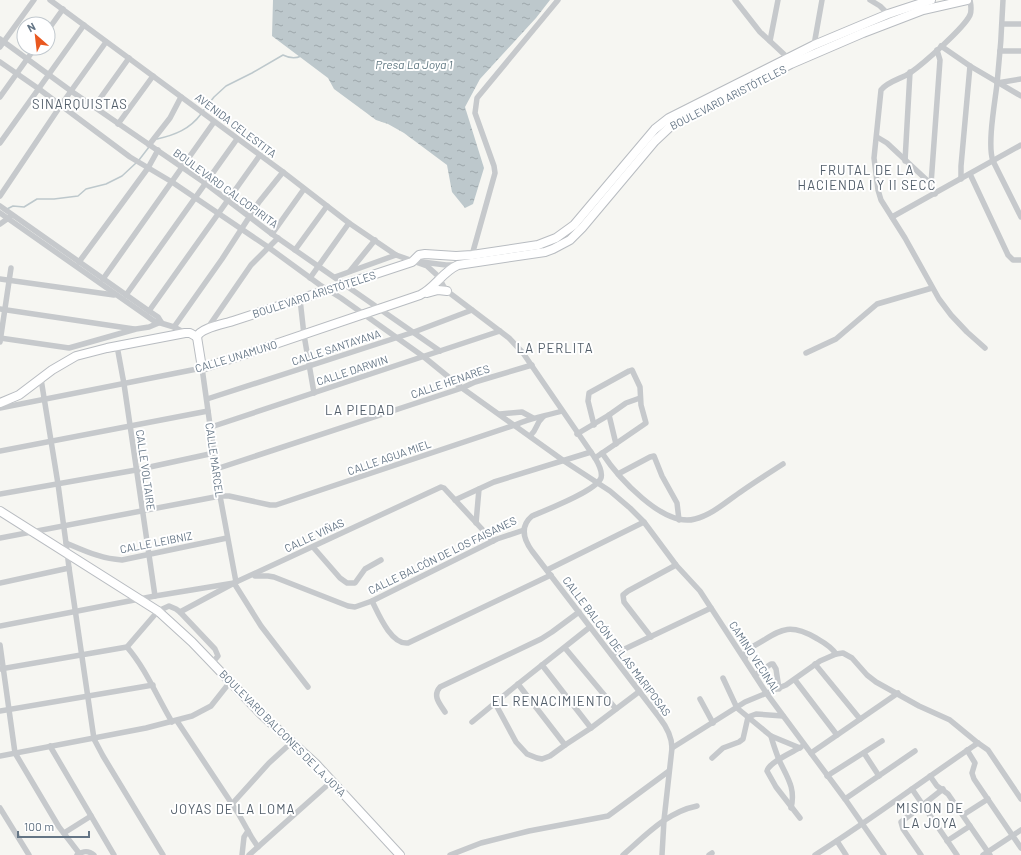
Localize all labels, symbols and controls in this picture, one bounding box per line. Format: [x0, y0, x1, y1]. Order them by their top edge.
north arrow [16, 16, 56, 56]
text: N [25, 19, 37, 34]
water label: Presa La Joya 1 [375, 57, 453, 71]
street label: BOULEVARD ARISTÓTELES [668, 62, 788, 132]
street label: AVENIDA CELESTITA [193, 90, 280, 160]
district label: SINARQUISTAS [32, 96, 128, 112]
street label: BOULEVARD CALCOPIRITA [171, 146, 281, 231]
district label: FRUTAL DE LA HACIENDA I Y II SECC [798, 162, 936, 193]
street label: BOULEVARD ARISTÓTELES [251, 268, 377, 320]
street label: CALLE SANTAYANA [290, 326, 382, 368]
street label: CALLE UNAMUNO [193, 337, 279, 375]
district label: LA PERLITA [516, 340, 594, 356]
street label: CALLE DARWIN [315, 352, 389, 388]
street label: CALLE HENARES [409, 361, 491, 401]
district label: LA PIEDAD [325, 402, 395, 418]
street label: CALLE MARCEL [203, 422, 227, 498]
street label: CALLE VOLTAIRE [134, 429, 158, 512]
street label: CALLE AGUA MIEL [346, 437, 432, 477]
street label: CALLE BALCÓN DE LOS FAISANES [366, 513, 518, 597]
street label: CALLE VIÑAS [282, 516, 346, 554]
street label: CALLE LEIBNIZ [119, 529, 193, 555]
street label: CALLE BALCÓN DE LAS MARIPOSAS [560, 574, 674, 718]
street label: CAMINO VECINAL [727, 618, 783, 696]
street label: BOULEVARD BALCONES DE LA JOYA [217, 667, 349, 799]
district label: EL RENACIMIENTO [492, 693, 612, 709]
district label: MISION DE LA JOYA [896, 800, 964, 831]
district label: JOYAS DE LA LOMA [171, 801, 295, 817]
scale bar [18, 813, 89, 839]
text: 100 m [24, 819, 54, 833]

